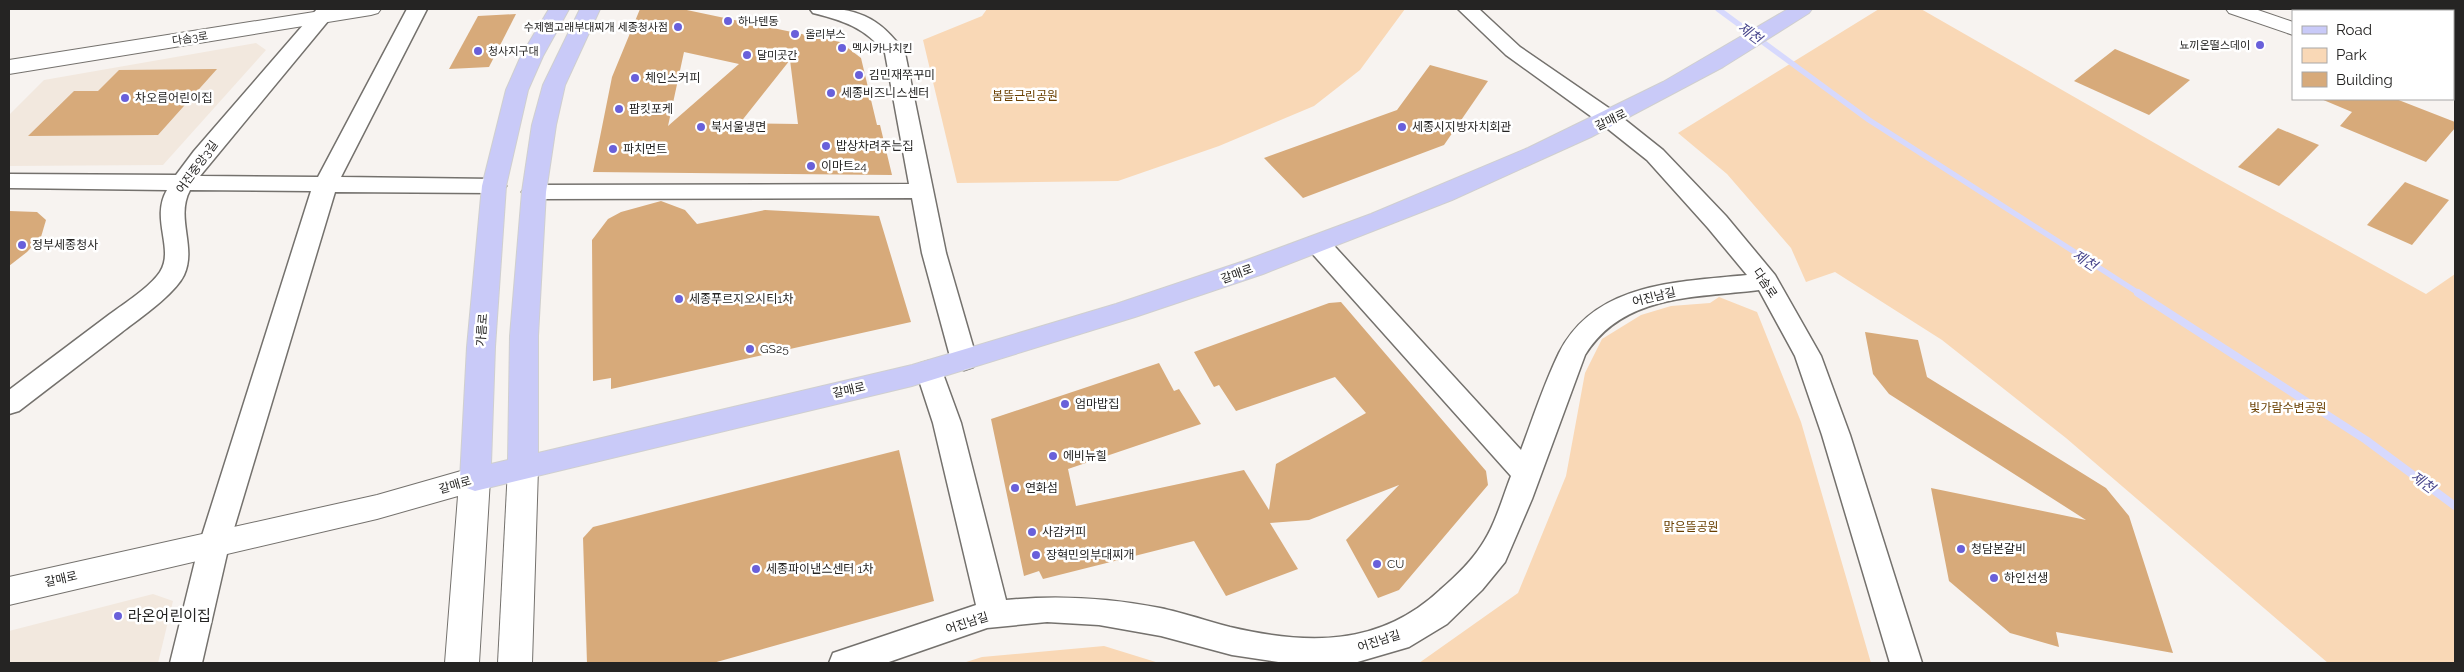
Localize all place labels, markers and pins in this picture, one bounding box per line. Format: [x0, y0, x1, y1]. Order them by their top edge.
marker: 하나텐동 [722, 15, 734, 27]
place label: 하나텐동 [738, 15, 778, 28]
place label: 수제햄고래부대찌개 세종청사점 [524, 21, 668, 34]
marker: 수제햄고래부대찌개 세종청사점 [672, 21, 684, 33]
marker: 올리부스 [789, 28, 801, 40]
place label: 올리부스 [805, 28, 845, 41]
place label: 뇨끼온떨스데이 [2179, 39, 2250, 52]
marker: 뇨끼온떨스데이 [2254, 39, 2266, 51]
marker: 멕시카나치킨 [836, 42, 848, 54]
place label: 멕시카나치킨 [852, 42, 913, 55]
marker: 청사지구대 [472, 45, 484, 57]
place label: 청사지구대 [488, 45, 539, 58]
marker: 달미곳간 [741, 49, 753, 61]
place label: 달미곳간 [757, 49, 797, 62]
place label: 김민재쭈꾸미 [869, 68, 935, 82]
marker: 김민재쭈꾸미 [853, 69, 865, 81]
place label: 체인스커피 [645, 71, 700, 85]
marker: 체인스커피 [629, 72, 641, 84]
place label: 세종비즈니스센터 [841, 86, 929, 100]
marker: 세종비즈니스센터 [825, 87, 837, 99]
place label: 차오름어린이집 [135, 91, 212, 105]
marker: 차오름어린이집 [119, 92, 131, 104]
place label: 팜킷포케 [629, 102, 673, 116]
marker: 팜킷포케 [613, 103, 625, 115]
place label: 북서울냉면 [711, 120, 766, 134]
place label: 세종시지방자치회관 [1412, 120, 1511, 134]
marker: 북서울냉면 [695, 121, 707, 133]
marker: 세종시지방자치회관 [1396, 121, 1408, 133]
place label: 밥상차려주는집 [836, 139, 913, 153]
marker: 밥상차려주는집 [820, 140, 832, 152]
place label: 파치먼트 [623, 142, 667, 156]
marker: 파치먼트 [607, 143, 619, 155]
place label: 이마트24 [821, 159, 867, 173]
marker: 이마트24 [805, 160, 817, 172]
place label: 정부세종청사 [32, 238, 98, 252]
marker: 정부세종청사 [16, 239, 28, 251]
place label: 세종푸르지오시티1차 [689, 292, 794, 306]
marker: 세종푸르지오시티1차 [673, 293, 685, 305]
place label: GS25 [760, 342, 789, 356]
marker: GS25 [744, 343, 756, 355]
place label: 엄마밥집 [1075, 397, 1119, 411]
marker: 엄마밥집 [1059, 398, 1071, 410]
place label: 에비뉴힐 [1063, 449, 1107, 463]
marker: 에비뉴힐 [1047, 450, 1059, 462]
place label: 연화섬 [1025, 481, 1058, 495]
marker: 연화섬 [1009, 482, 1021, 494]
place label: 사감커피 [1042, 525, 1086, 539]
marker: 사감커피 [1026, 526, 1038, 538]
place label: 청담본갈비 [1971, 542, 2026, 556]
marker: 청담본갈비 [1955, 543, 1967, 555]
place label: 장혁민의부대찌개 [1046, 548, 1134, 562]
marker: 장혁민의부대찌개 [1030, 549, 1042, 561]
place label: CU [1387, 557, 1404, 571]
marker: CU [1371, 558, 1383, 570]
place label: 세종파이낸스센터 1차 [766, 562, 874, 576]
marker: 세종파이낸스센터 1차 [750, 563, 762, 575]
place label: 하인선생 [2004, 571, 2048, 585]
marker: 하인선생 [1988, 572, 2000, 584]
place label: 라온어린이집 [128, 607, 211, 625]
marker: 라온어린이집 [112, 610, 124, 622]

